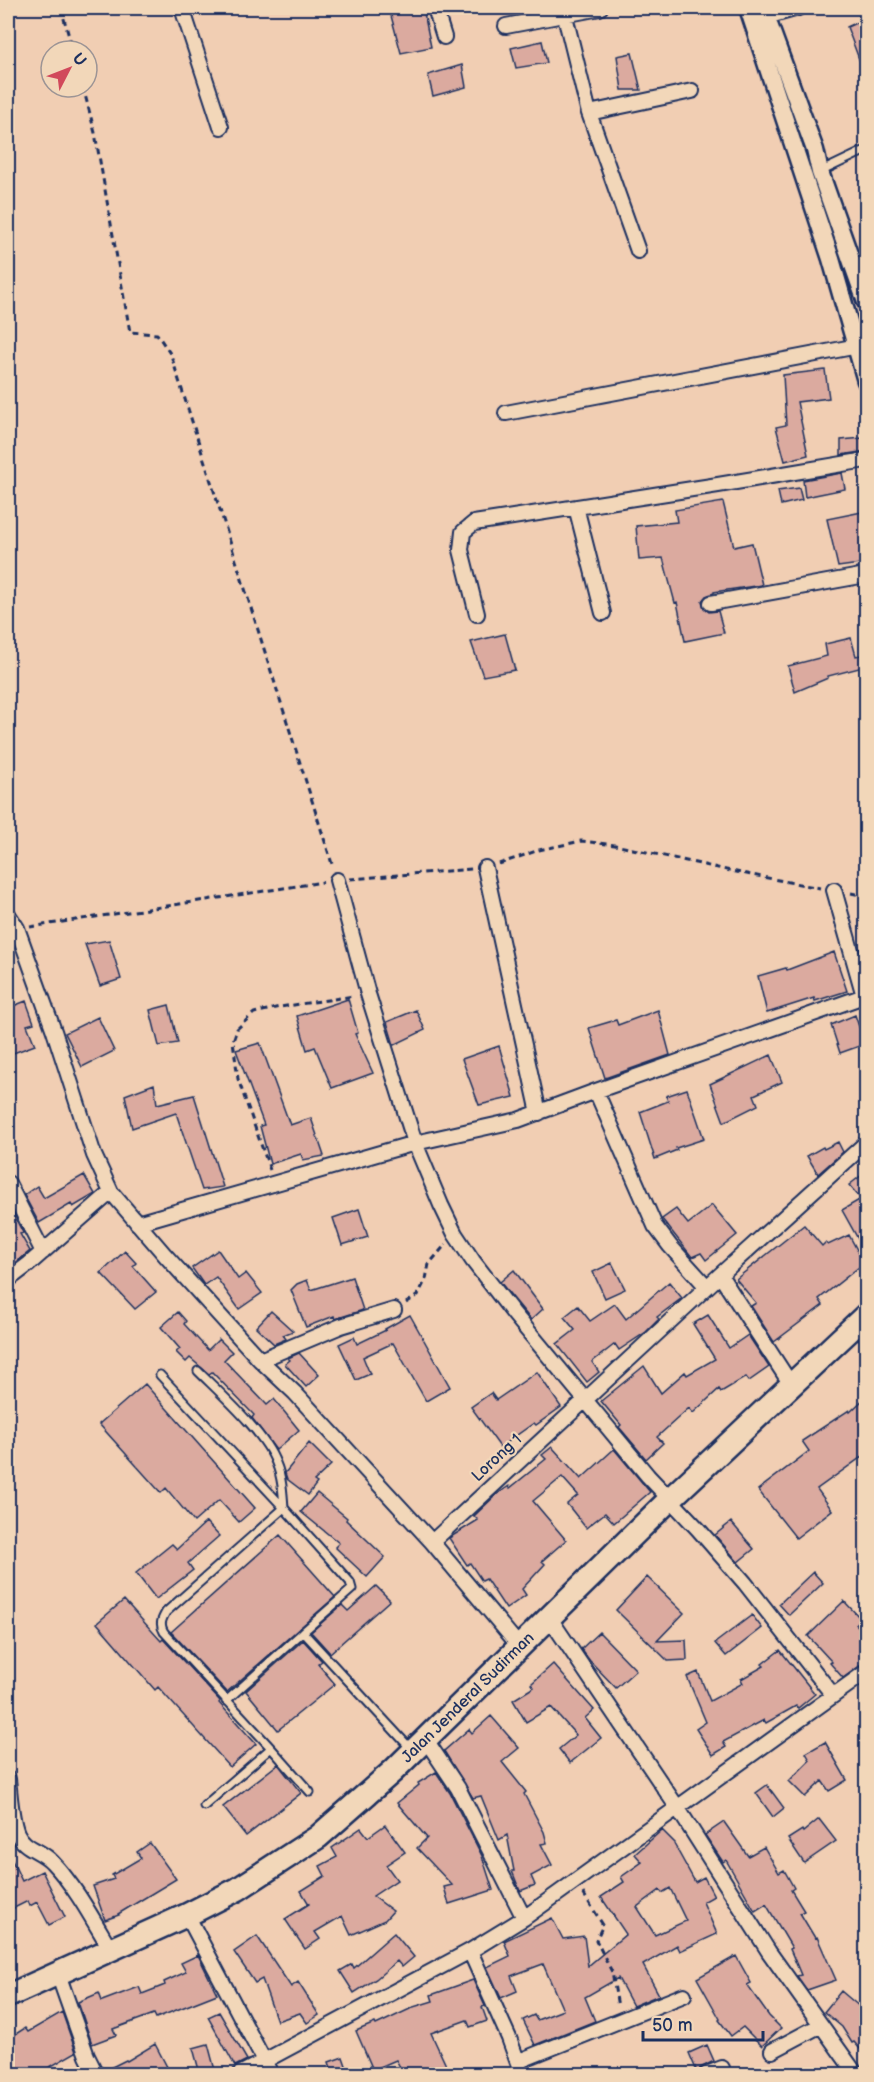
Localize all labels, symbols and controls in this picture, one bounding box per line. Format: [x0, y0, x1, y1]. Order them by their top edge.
north arrow [39, 39, 99, 99]
text: U [68, 49, 90, 71]
street label: Lorong 1 [468, 1430, 526, 1486]
street label: Jalan Jenderal Sudirman [398, 1628, 538, 1767]
scale bar [643, 2004, 763, 2042]
text: 50 m [652, 2015, 693, 2036]

